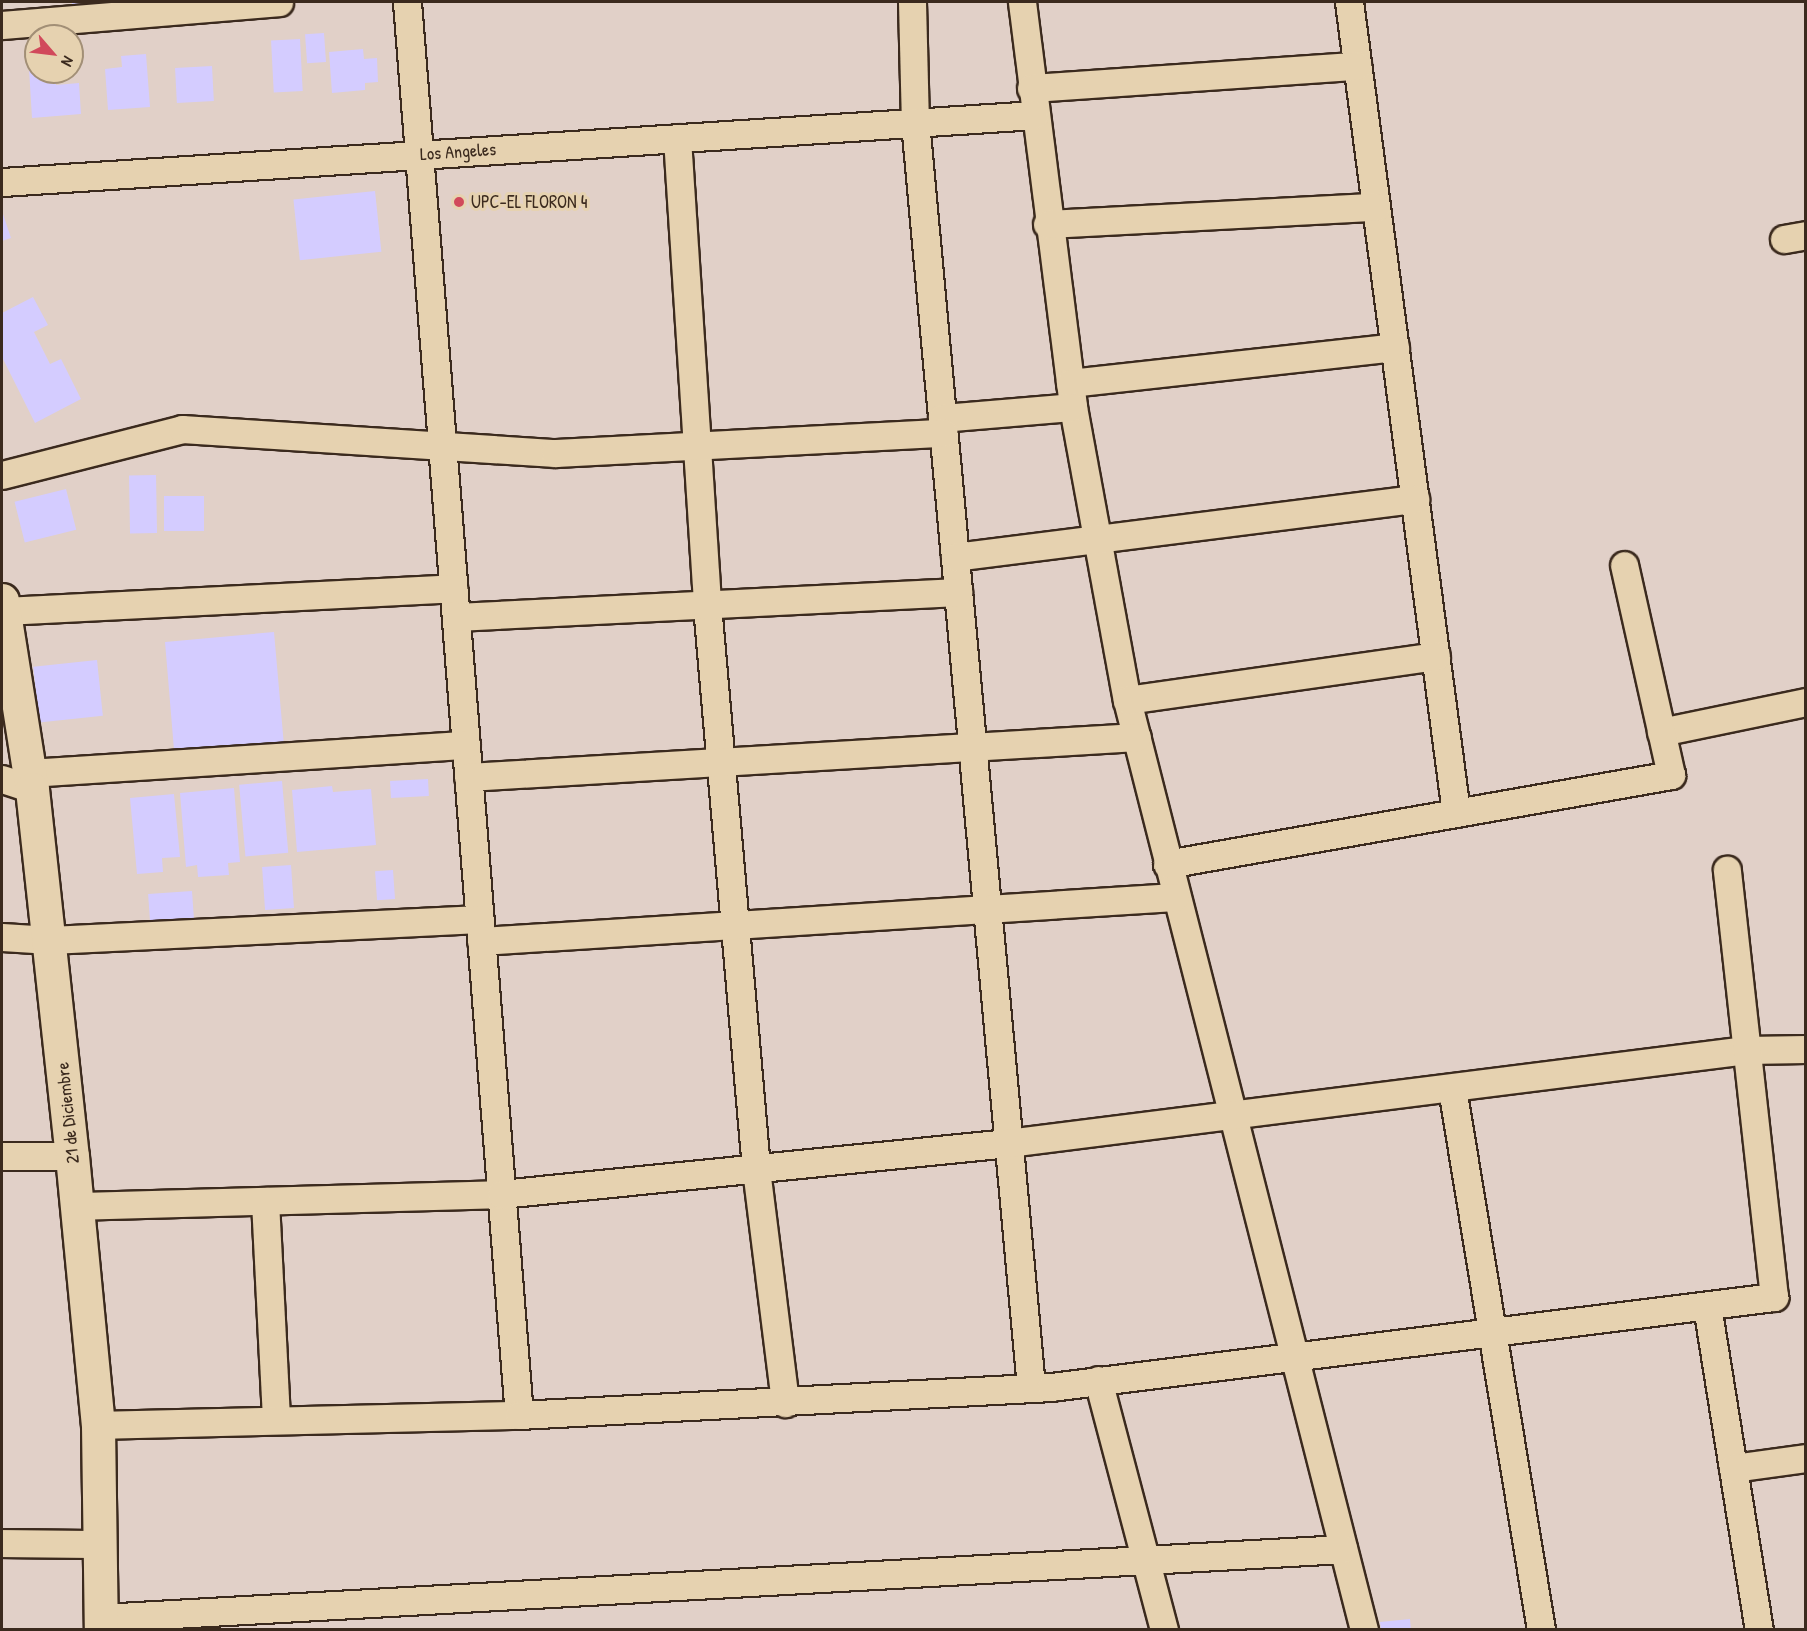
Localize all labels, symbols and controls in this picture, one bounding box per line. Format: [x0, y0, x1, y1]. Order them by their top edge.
north arrow [24, 24, 84, 84]
text: N [56, 53, 80, 70]
street label: Los Angeles [419, 139, 497, 165]
place label: UPC-EL FLORON 4 [471, 191, 588, 213]
marker: UPC-EL FLORON 4 [452, 195, 466, 209]
street label: 21 de Diciembre [52, 1061, 84, 1165]

